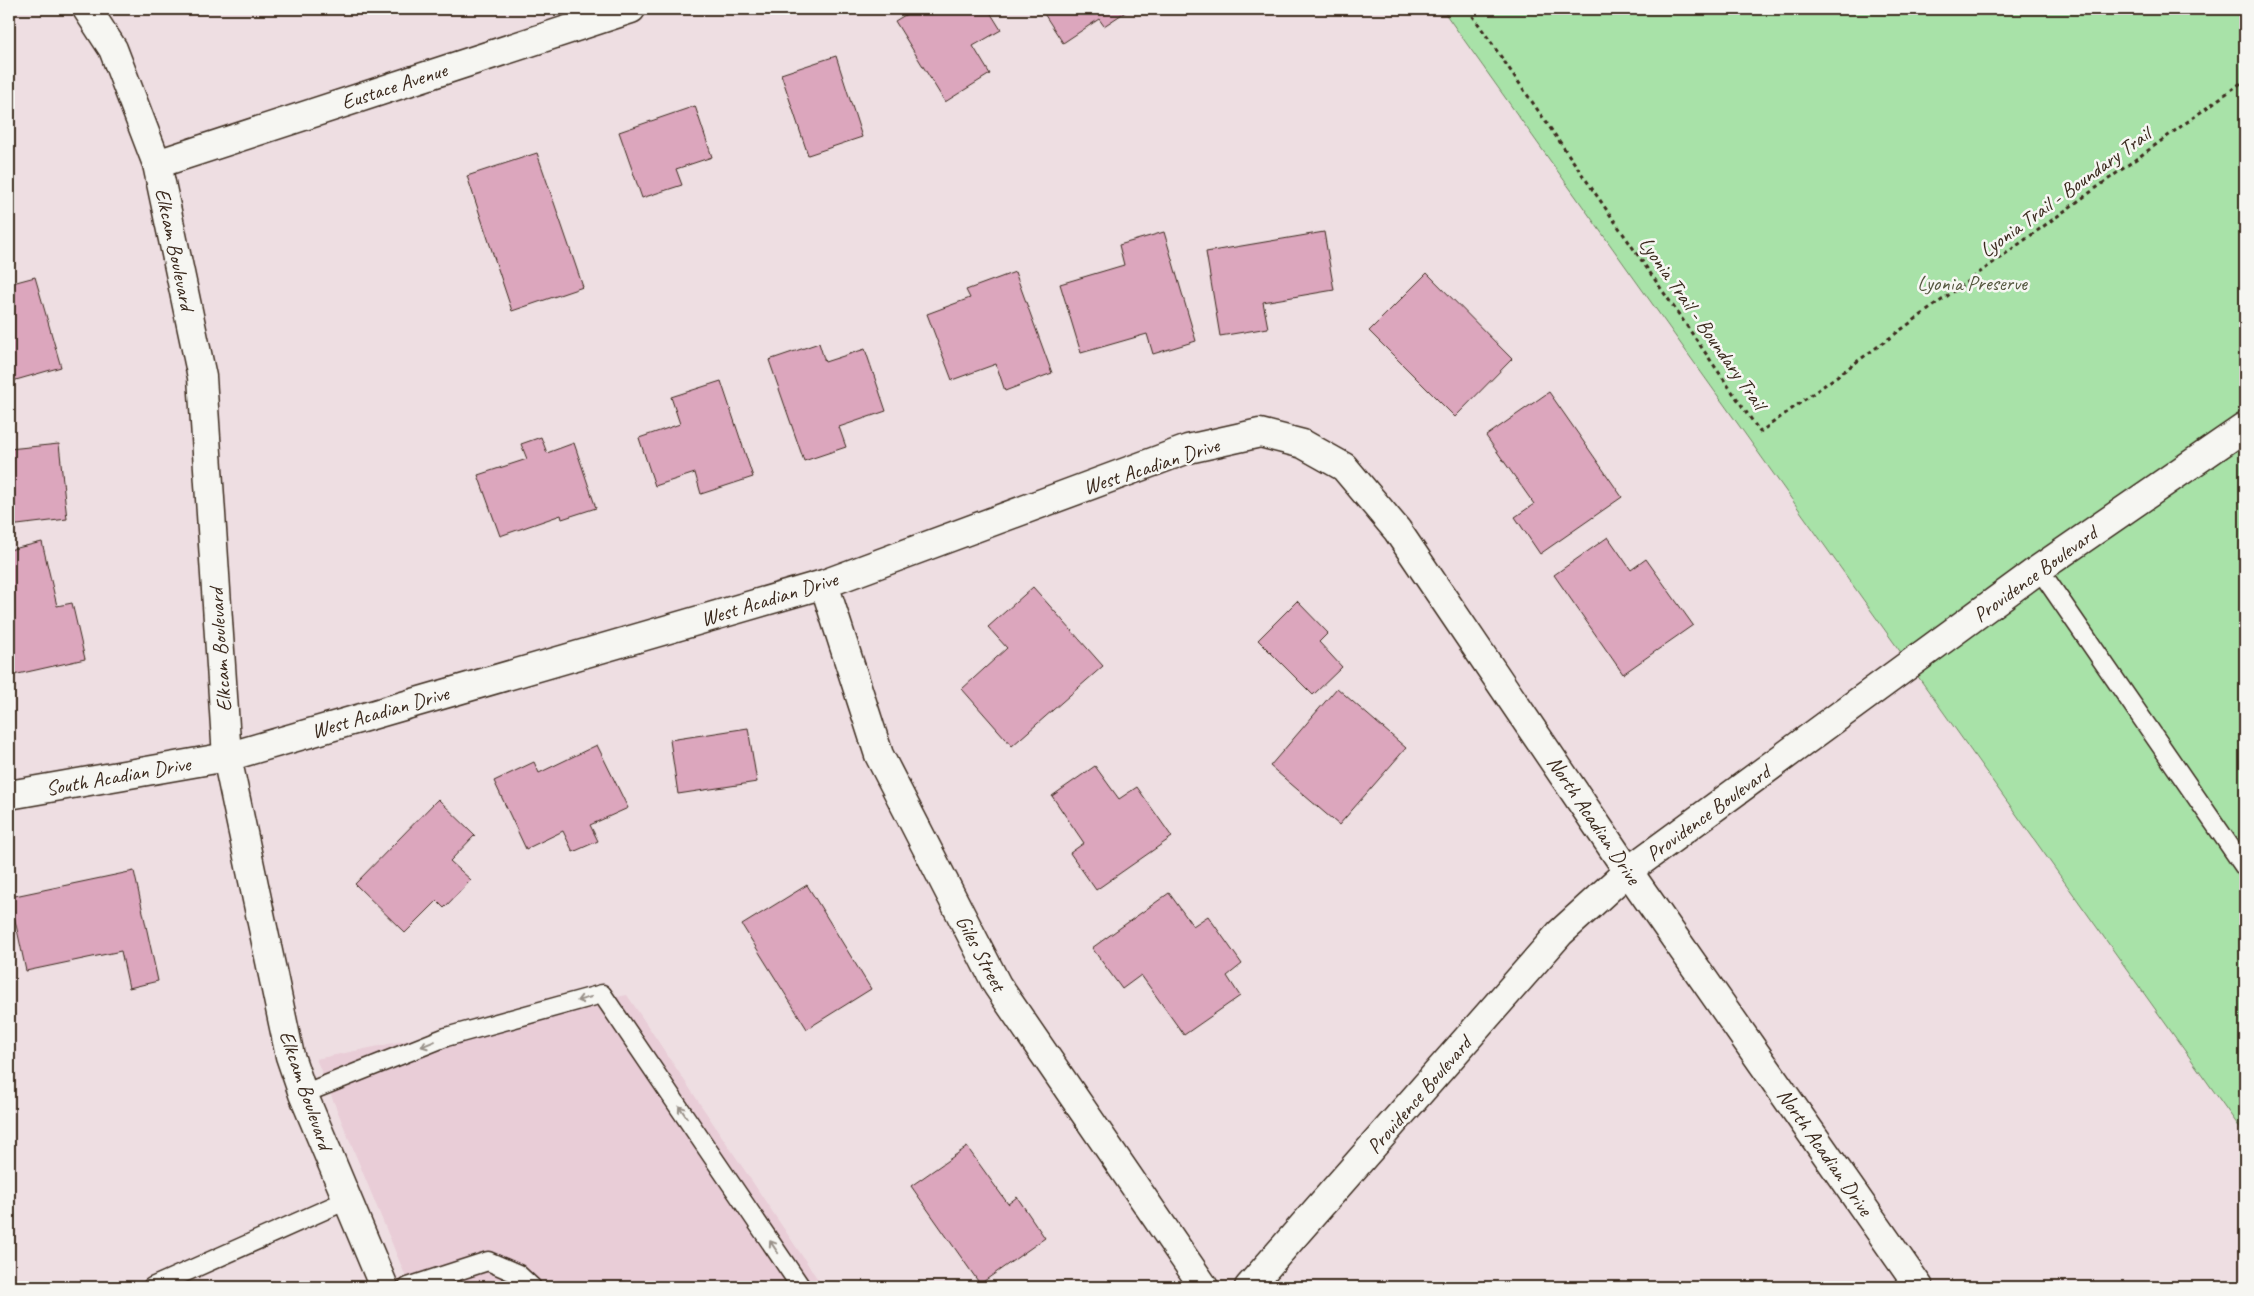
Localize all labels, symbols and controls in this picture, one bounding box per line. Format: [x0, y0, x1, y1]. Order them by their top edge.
street label: Eustace Avenue [338, 56, 451, 115]
street label: Lyonia Trail - Boundary Trail [1974, 119, 2158, 263]
street label: Elkcam Boulevard [149, 186, 201, 316]
street label: Lyonia Trail - Boundary Trail [1634, 232, 1774, 417]
park label: Lyonia Preserve [1917, 270, 2028, 296]
street label: West Acadian Drive [1080, 431, 1223, 500]
street label: Providence Boulevard [1968, 519, 2104, 628]
street label: West Acadian Drive [698, 566, 842, 632]
street label: Elkcam Boulevard [202, 584, 237, 713]
street label: West Acadian Drive [308, 680, 453, 744]
street label: South Acadian Drive [44, 750, 194, 802]
street label: North Acadian Drive [1541, 751, 1647, 890]
street label: Providence Boulevard [1641, 758, 1777, 867]
street label: Giles Street [950, 911, 1013, 997]
one-way arrow [576, 994, 592, 1004]
street label: Elkcam Boulevard [274, 1027, 340, 1156]
street label: Providence Boulevard [1361, 1029, 1479, 1159]
one-way arrow [421, 1040, 436, 1049]
street label: North Acadian Drive [1772, 1083, 1879, 1222]
one-way arrow [678, 1106, 688, 1120]
one-way arrow [769, 1240, 779, 1254]

